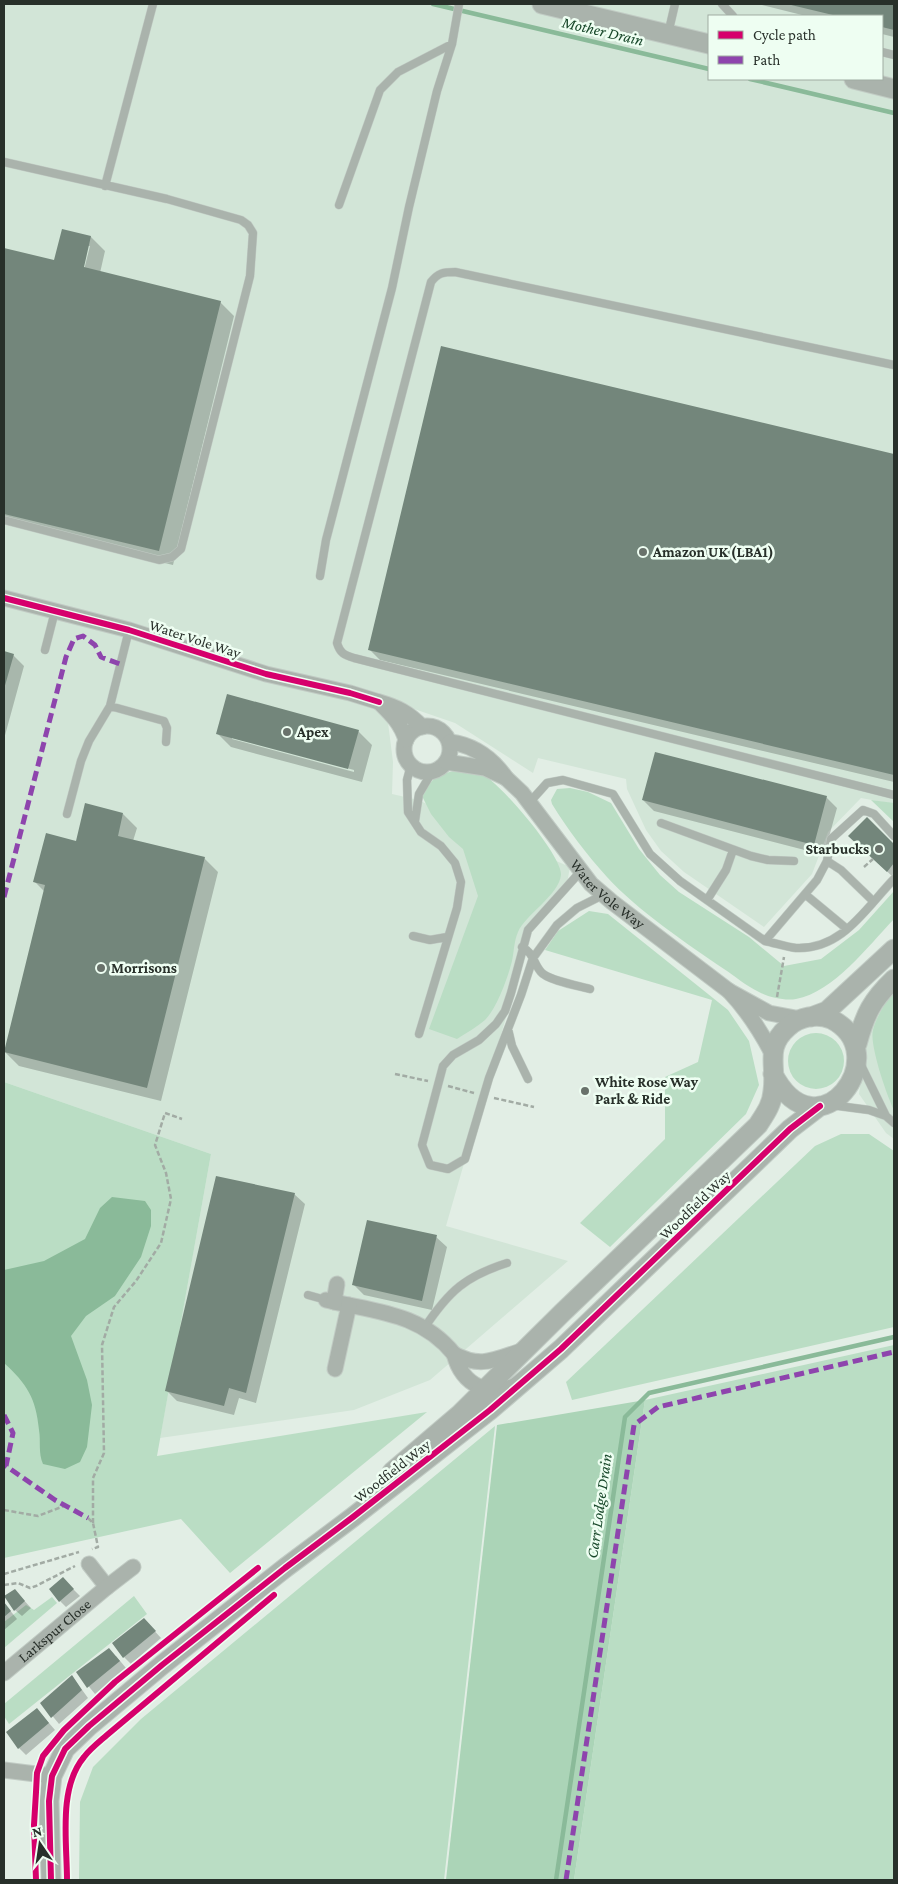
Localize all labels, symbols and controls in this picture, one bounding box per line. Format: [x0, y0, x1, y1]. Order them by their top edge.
water label: Mother Drain [560, 13, 645, 49]
legend [708, 15, 883, 80]
text: Cycle path [753, 27, 816, 44]
text: Path [753, 52, 780, 68]
place label: Amazon UK (LBA1) [652, 544, 774, 561]
marker: Amazon UK (LBA1) [637, 546, 649, 558]
street label: Water Vole Way [147, 617, 243, 662]
place label: Apex [296, 724, 329, 740]
marker: Apex [281, 726, 293, 738]
place label: Starbucks [805, 841, 869, 857]
marker: Starbucks [873, 843, 885, 855]
street label: Water Vole Way [567, 856, 648, 933]
place label: Morrisons [111, 960, 177, 976]
marker: Morrisons [95, 962, 107, 974]
place label: White Rose Way Park & Ride [594, 1074, 699, 1107]
marker: White Rose Way Park & Ride [579, 1085, 591, 1097]
street label: Woodfield Way [656, 1167, 734, 1243]
street label: Woodfield Way [351, 1436, 434, 1506]
water label: Carr Lodge Drain [583, 1453, 616, 1559]
street label: Larkspur Close [15, 1596, 94, 1665]
north arrow [15, 1819, 65, 1869]
text: N [31, 1822, 44, 1840]

